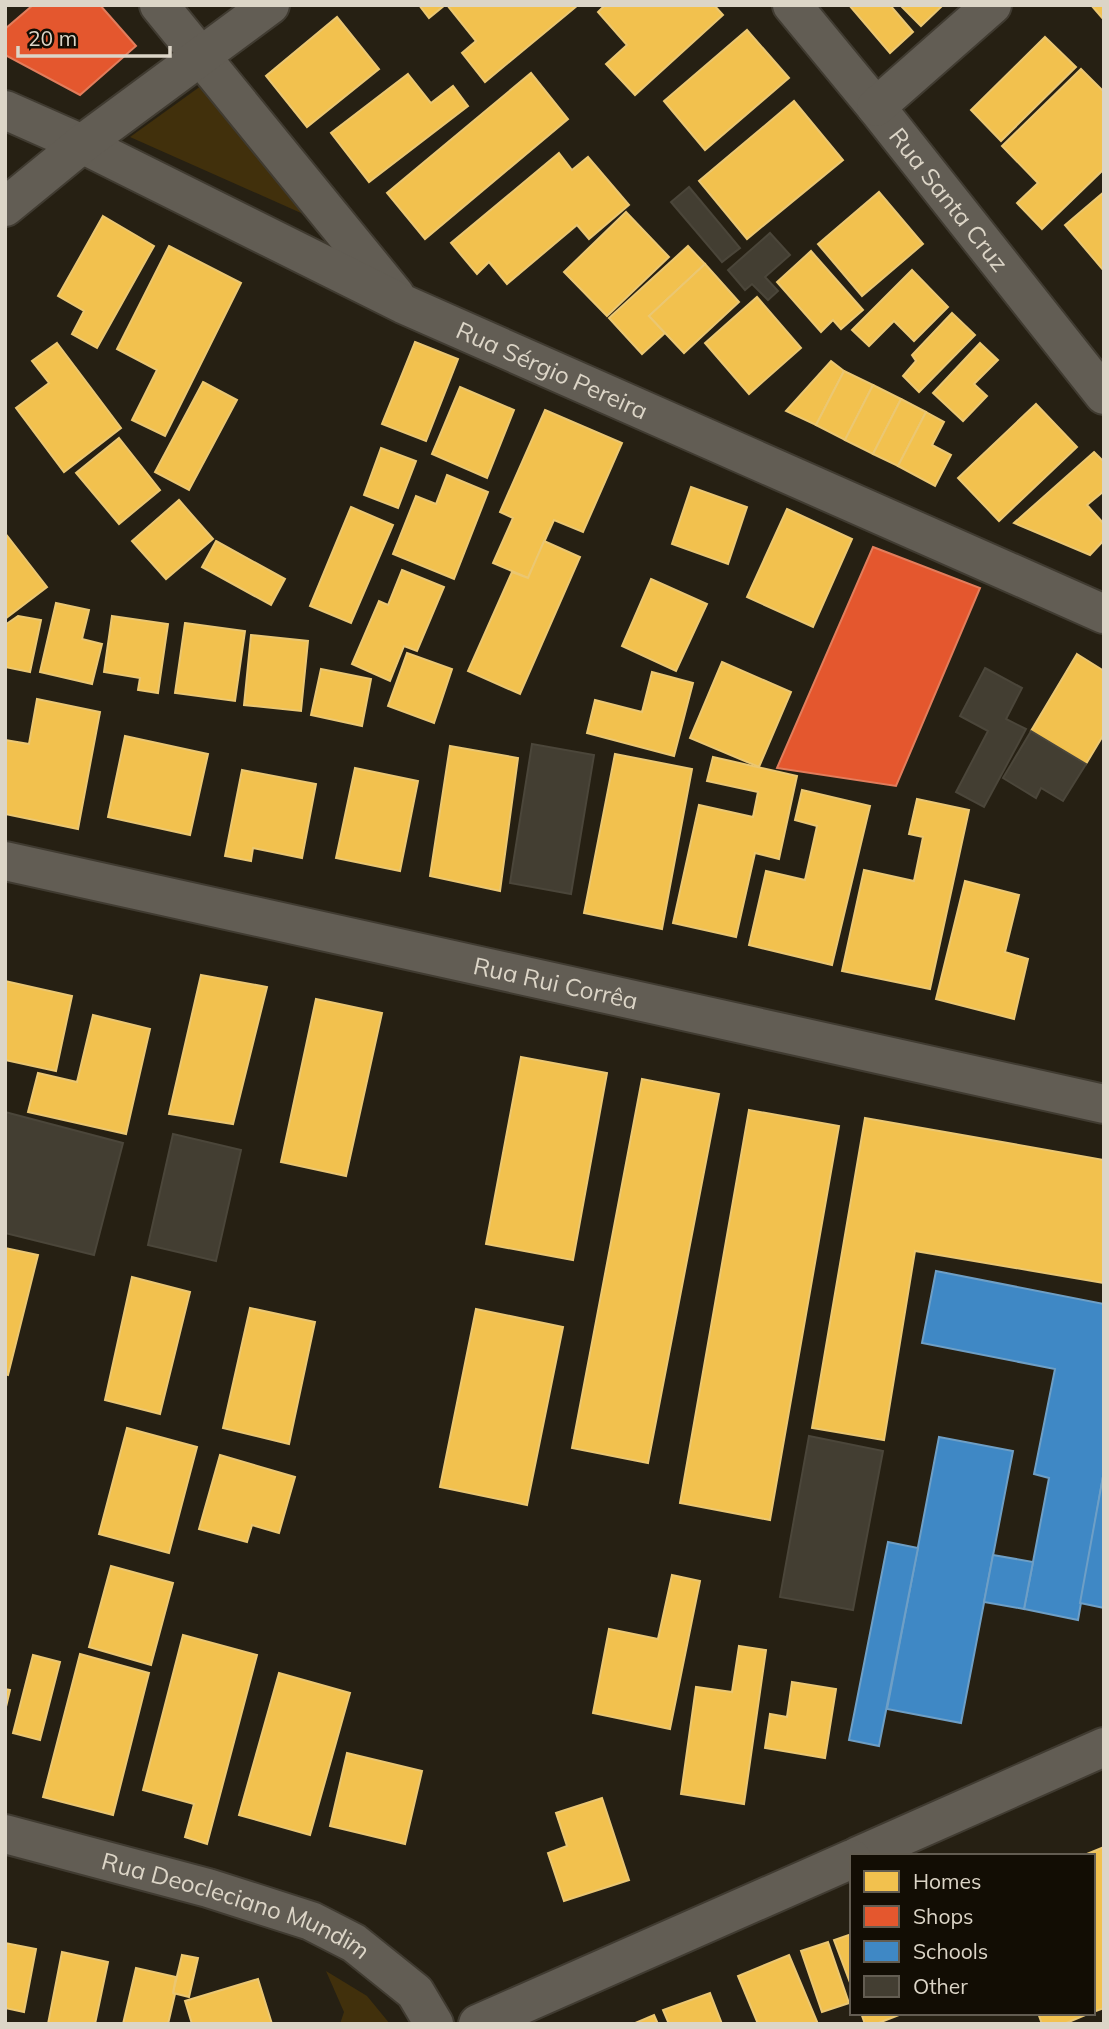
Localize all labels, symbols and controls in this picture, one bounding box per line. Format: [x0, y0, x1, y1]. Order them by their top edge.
scale bar [18, 14, 170, 58]
text: 20 m [28, 25, 77, 51]
street label: Rua Santa Cruz [883, 121, 1015, 277]
street label: Rua Sérgio Pereira [452, 315, 653, 425]
street label: Rua Rui Corrêa [471, 950, 641, 1016]
street label: Rua Deocleciano Mundim [99, 1845, 376, 1965]
legend [850, 1854, 1095, 2015]
text: Homes [913, 1868, 981, 1894]
text: Shops [913, 1903, 973, 1929]
text: Schools [913, 1938, 988, 1964]
text: Other [913, 1973, 968, 1999]

